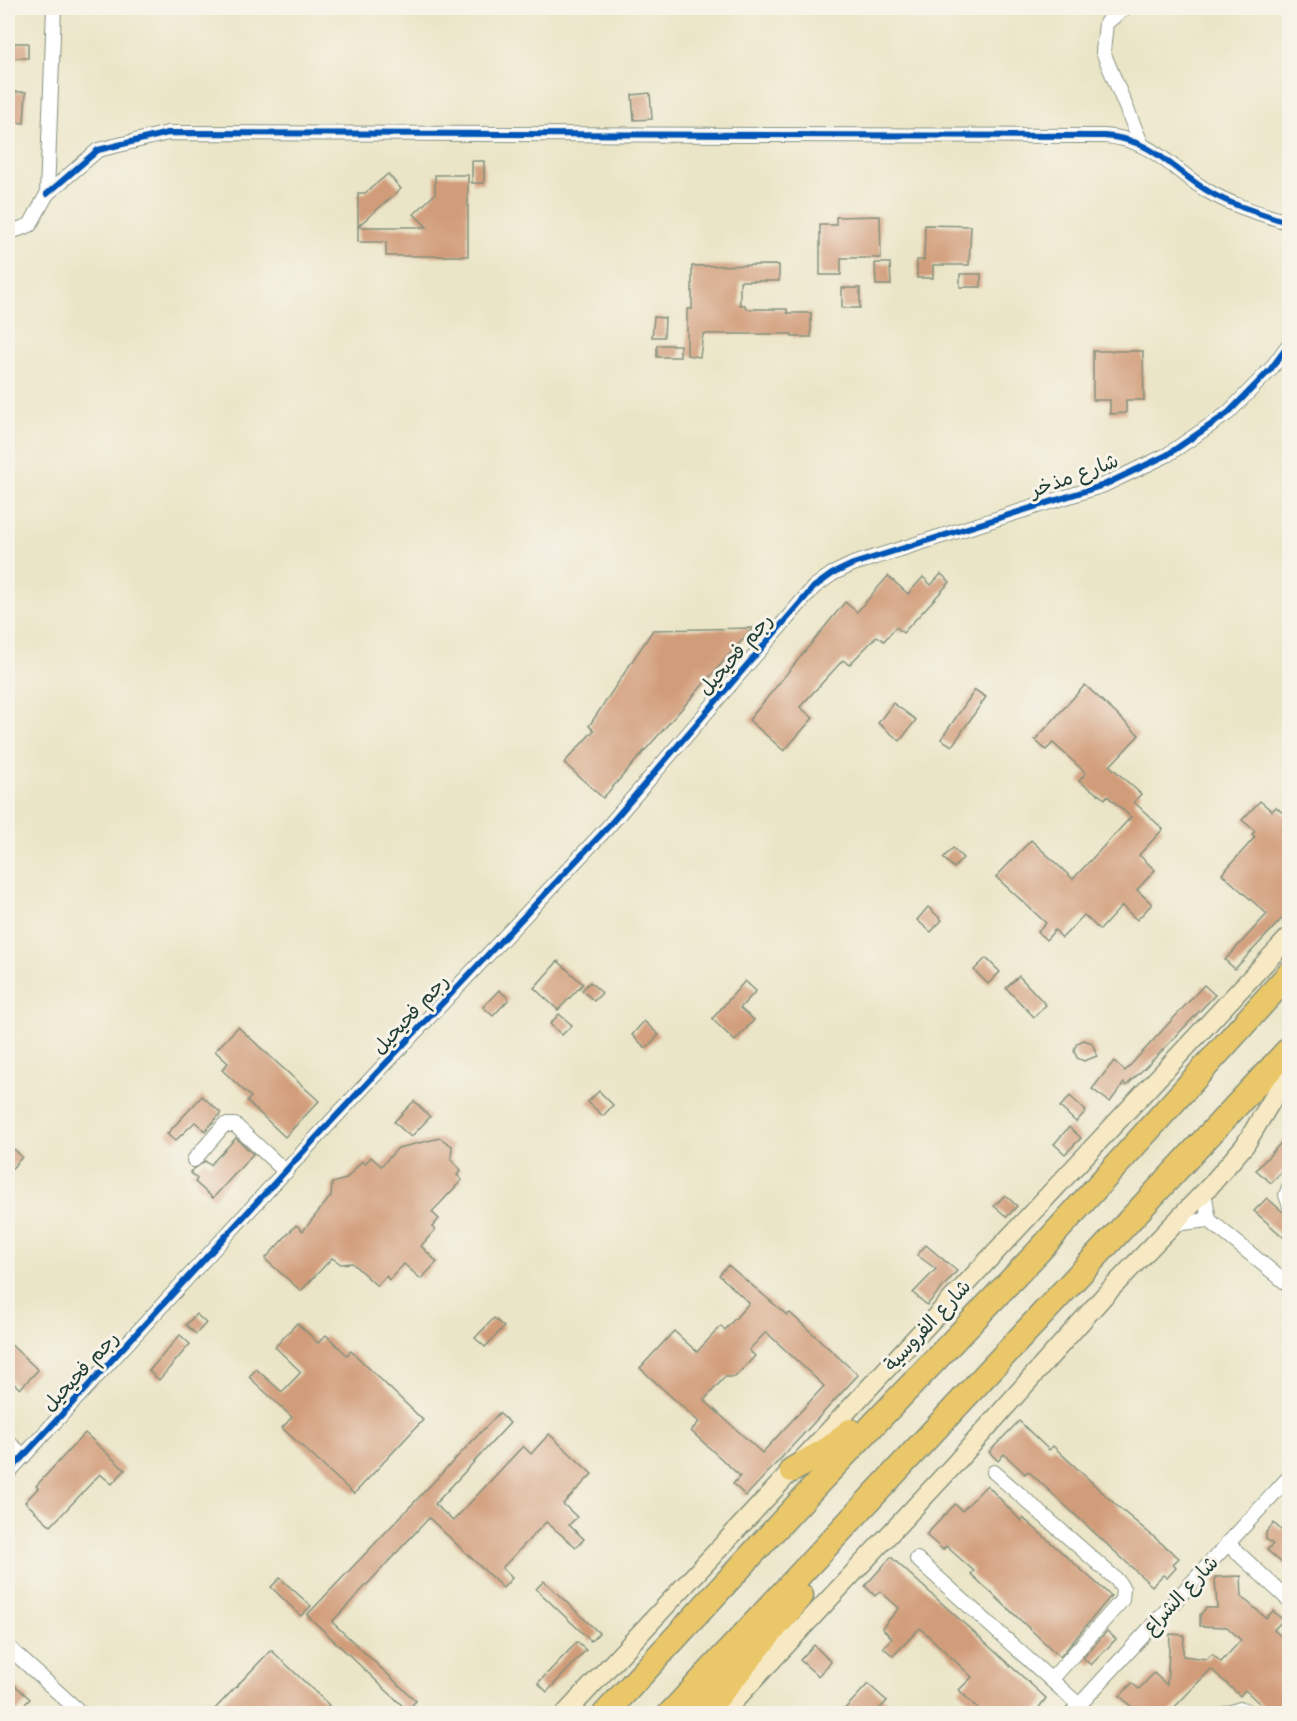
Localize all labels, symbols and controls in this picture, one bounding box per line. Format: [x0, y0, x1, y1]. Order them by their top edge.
street label: شارع مذخر [1025, 449, 1122, 505]
street label: رجم فحيحيل [694, 609, 780, 702]
street label: رجم فحيحيل [367, 970, 455, 1061]
street label: شارع الفروسية [879, 1275, 977, 1377]
street label: رجم فحيحيل [37, 1327, 125, 1418]
street label: شارع الشراع [1138, 1551, 1224, 1641]

